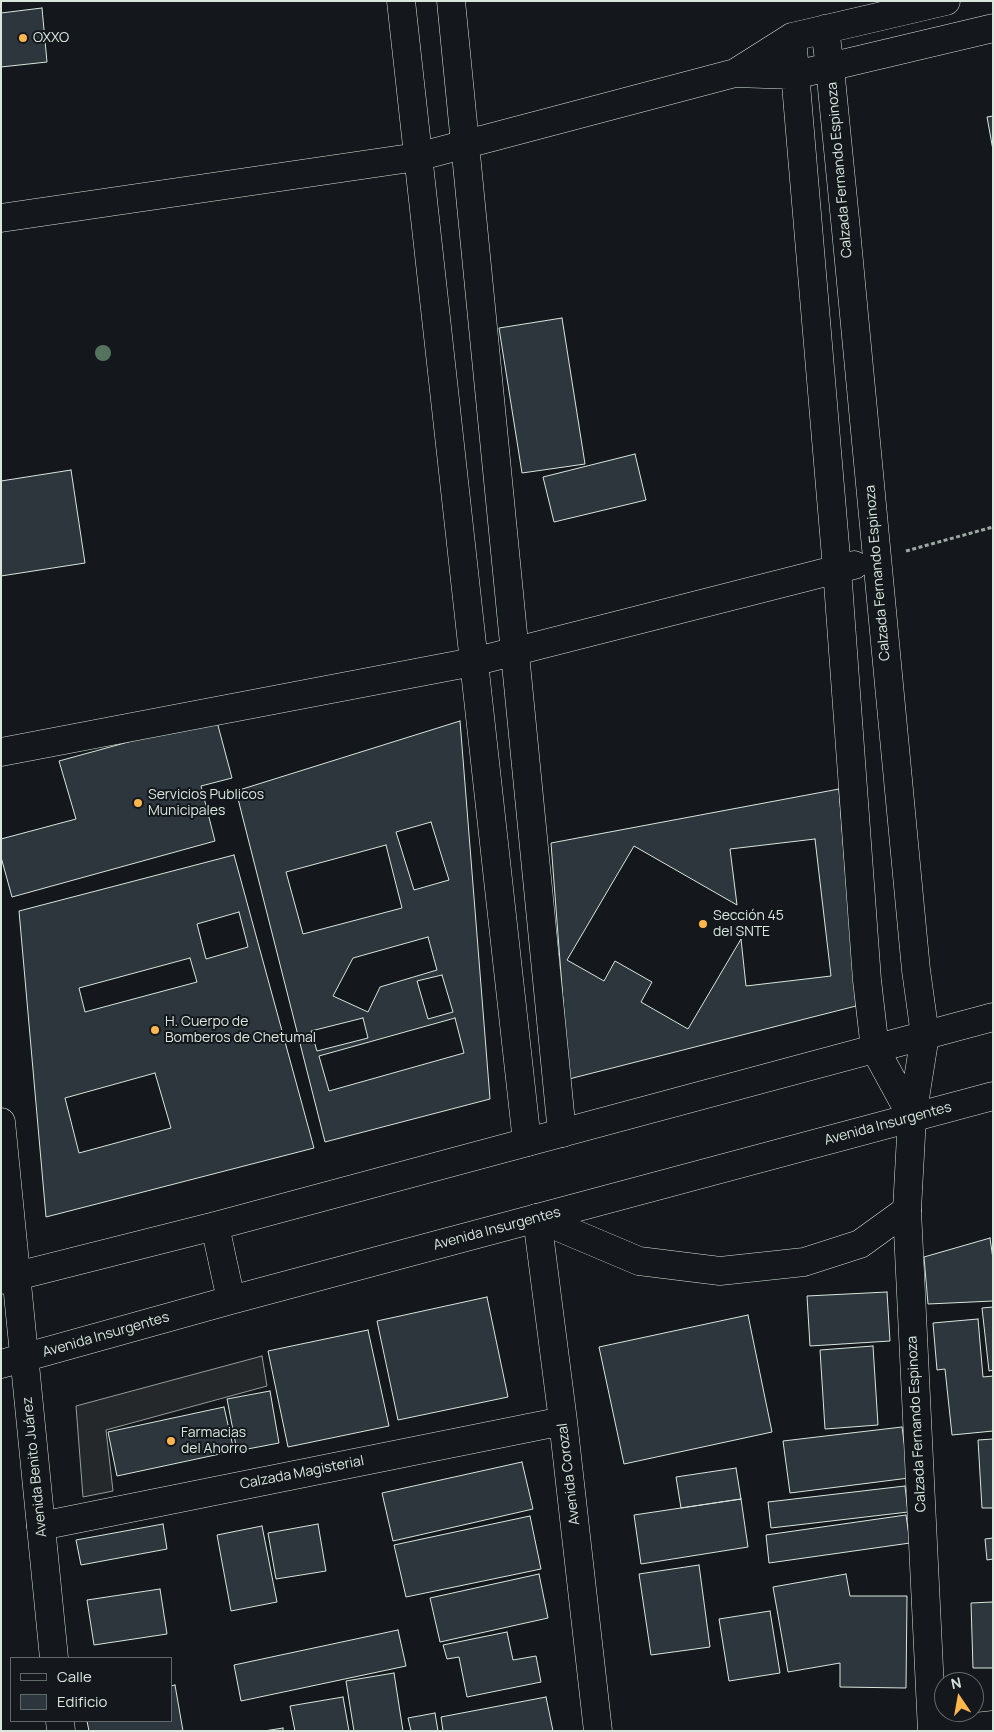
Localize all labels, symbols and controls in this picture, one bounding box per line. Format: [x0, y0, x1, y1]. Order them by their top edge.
place label: OXXO [33, 30, 69, 46]
marker: OXXO [17, 32, 29, 44]
street label: Calzada Fernando Espinoza [824, 81, 856, 259]
street label: Calzada Fernando Espinoza [862, 484, 894, 662]
place label: Servicios Publicos Municipales [148, 787, 264, 820]
marker: Servicios Publicos Municipales [132, 797, 144, 809]
place label: Sección 45 del SNTE [713, 908, 784, 940]
marker: Sección 45 del SNTE [697, 918, 709, 930]
place label: H. Cuerpo de Bomberos de Chetumal [165, 1014, 316, 1046]
marker: H. Cuerpo de Bomberos de Chetumal [149, 1024, 161, 1036]
street label: Avenida Insurgentes [823, 1099, 953, 1149]
street label: Avenida Insurgentes [432, 1204, 562, 1254]
street label: Avenida Insurgentes [41, 1309, 171, 1361]
street label: Calzada Fernando Espinoza [904, 1335, 930, 1513]
street label: Avenida Benito Juárez [19, 1396, 51, 1538]
street label: Avenida Corozal [554, 1422, 584, 1526]
place label: Farmacias del Ahorro [181, 1425, 247, 1458]
marker: Farmacias del Ahorro [165, 1435, 177, 1447]
street label: Calzada Magisterial [239, 1453, 365, 1493]
legend [10, 1657, 172, 1722]
text: Calle [57, 1666, 92, 1687]
north arrow [934, 1672, 984, 1722]
text: N [949, 1672, 963, 1693]
text: Edificio [57, 1691, 107, 1712]

